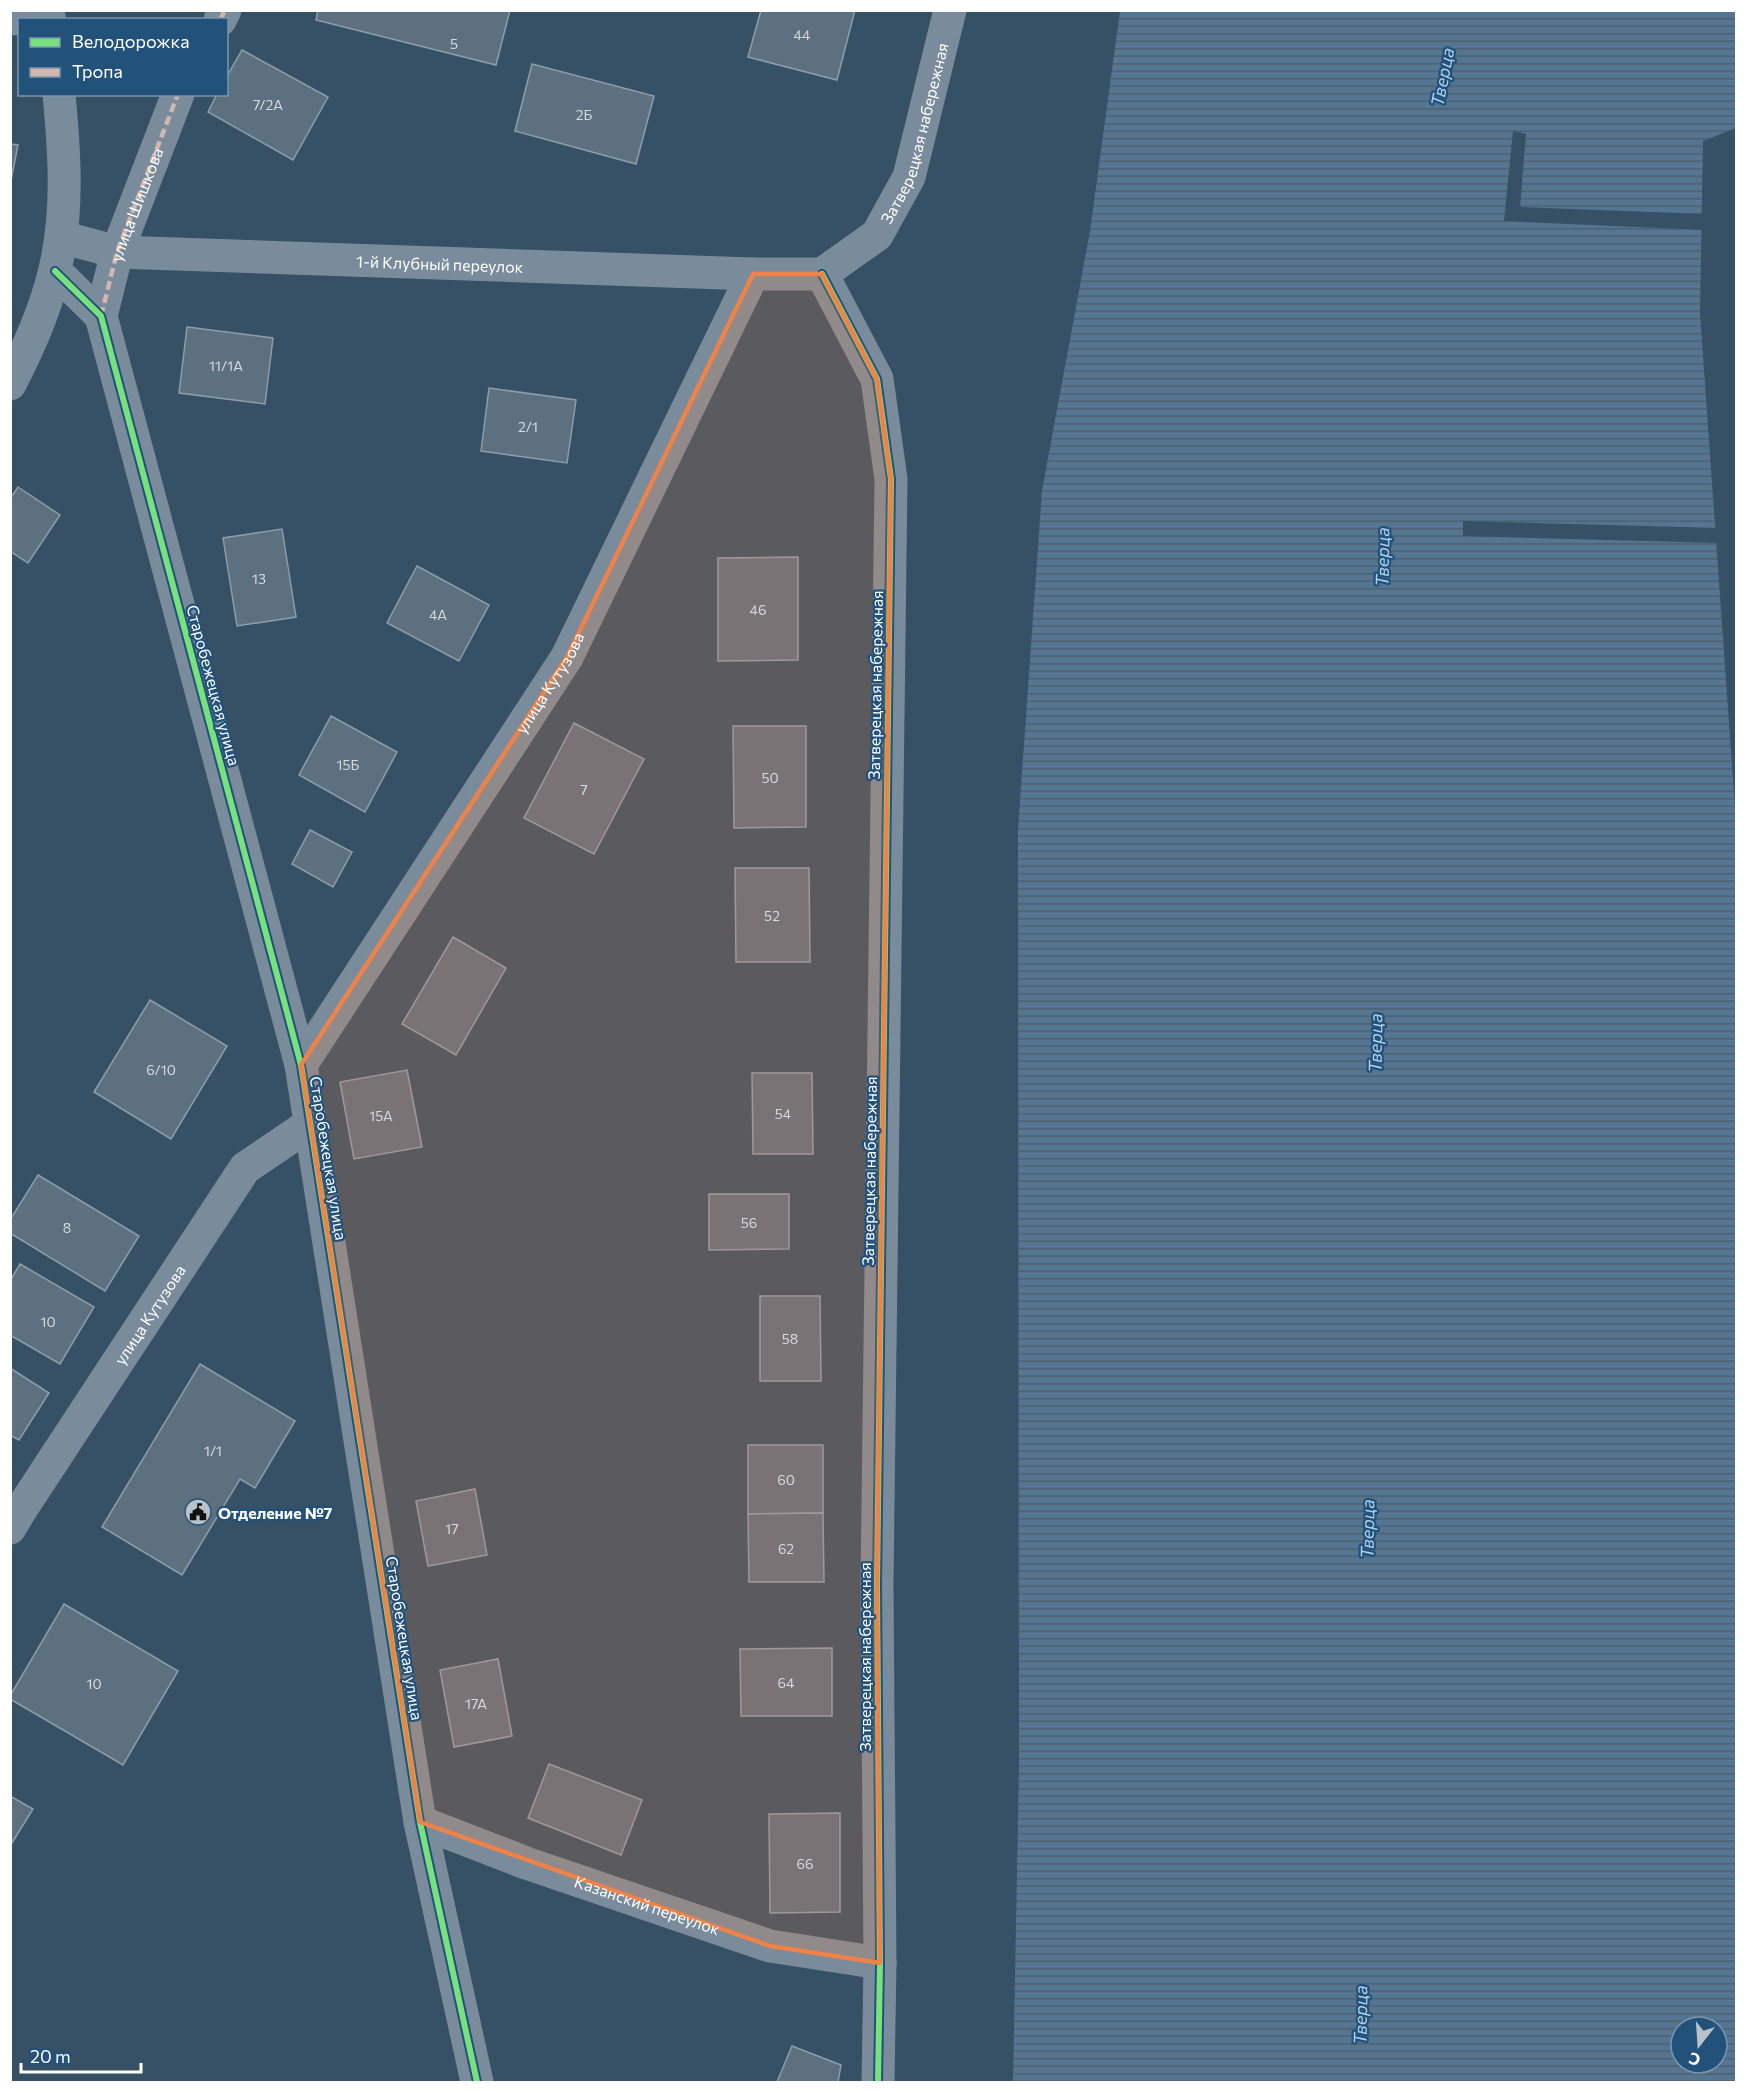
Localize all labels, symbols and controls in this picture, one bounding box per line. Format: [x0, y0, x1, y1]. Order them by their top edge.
legend [18, 18, 228, 96]
house number: 44 [794, 26, 811, 43]
text: Велодорожка [72, 30, 190, 52]
house number: 5 [450, 35, 458, 52]
street label: Затверецкая набережная [876, 41, 951, 227]
water label: Тверца [1426, 46, 1458, 108]
text: Тропа [72, 60, 123, 82]
house number: 7/2А [253, 96, 283, 113]
house number: 2Б [576, 106, 592, 123]
street label: улица Шишкова [106, 145, 166, 263]
street label: 1-й Клубный переулок [356, 251, 524, 276]
house number: 11/1А [209, 357, 243, 374]
house number: 2/1 [518, 418, 538, 435]
water label: Тверца [1370, 527, 1394, 587]
house number: 13 [252, 570, 266, 587]
street label: Затверецкая набережная [864, 590, 886, 780]
house number: 46 [750, 601, 766, 618]
street label: Старобежецкая улица [183, 602, 245, 768]
house number: 4А [429, 606, 447, 623]
street label: улица Кутузова [511, 629, 587, 736]
house number: 15Б [337, 756, 360, 773]
house number: 50 [761, 769, 779, 786]
house number: 7 [580, 781, 588, 798]
house number: 52 [764, 907, 780, 924]
water label: Тверца [1363, 1013, 1387, 1073]
house number: 6/10 [146, 1061, 176, 1078]
street label: Старобежецкая улица [307, 1075, 351, 1241]
street label: Затверецкая набережная [858, 1076, 880, 1266]
house number: 54 [775, 1105, 792, 1122]
house number: 15А [369, 1107, 393, 1124]
house number: 56 [741, 1214, 757, 1231]
house number: 8 [63, 1219, 71, 1236]
street label: улица Кутузова [109, 1261, 189, 1368]
house number: 10 [40, 1313, 56, 1330]
house number: 58 [782, 1330, 798, 1347]
house number: 1/1 [204, 1442, 222, 1459]
house number: 60 [777, 1471, 795, 1488]
public building icon: Отделение №7 [183, 1497, 213, 1527]
water label: Тверца [1355, 1499, 1379, 1559]
place label: Отделение №7 [218, 1503, 333, 1522]
house number: 17 [445, 1520, 459, 1537]
house number: 62 [778, 1540, 794, 1557]
street label: Старобежецкая улица [383, 1555, 427, 1721]
street label: Затверецкая набережная [855, 1562, 874, 1752]
house number: 64 [778, 1674, 795, 1691]
house number: 10 [86, 1675, 102, 1692]
house number: 17А [465, 1695, 487, 1712]
house number: 66 [797, 1855, 814, 1872]
street label: Казанский переулок [572, 1871, 723, 1938]
water label: Тверца [1348, 1985, 1372, 2045]
north arrow [1669, 2015, 1729, 2075]
scale bar [21, 2036, 141, 2074]
text: 20 m [30, 2045, 71, 2067]
text: С [1686, 2049, 1702, 2071]

